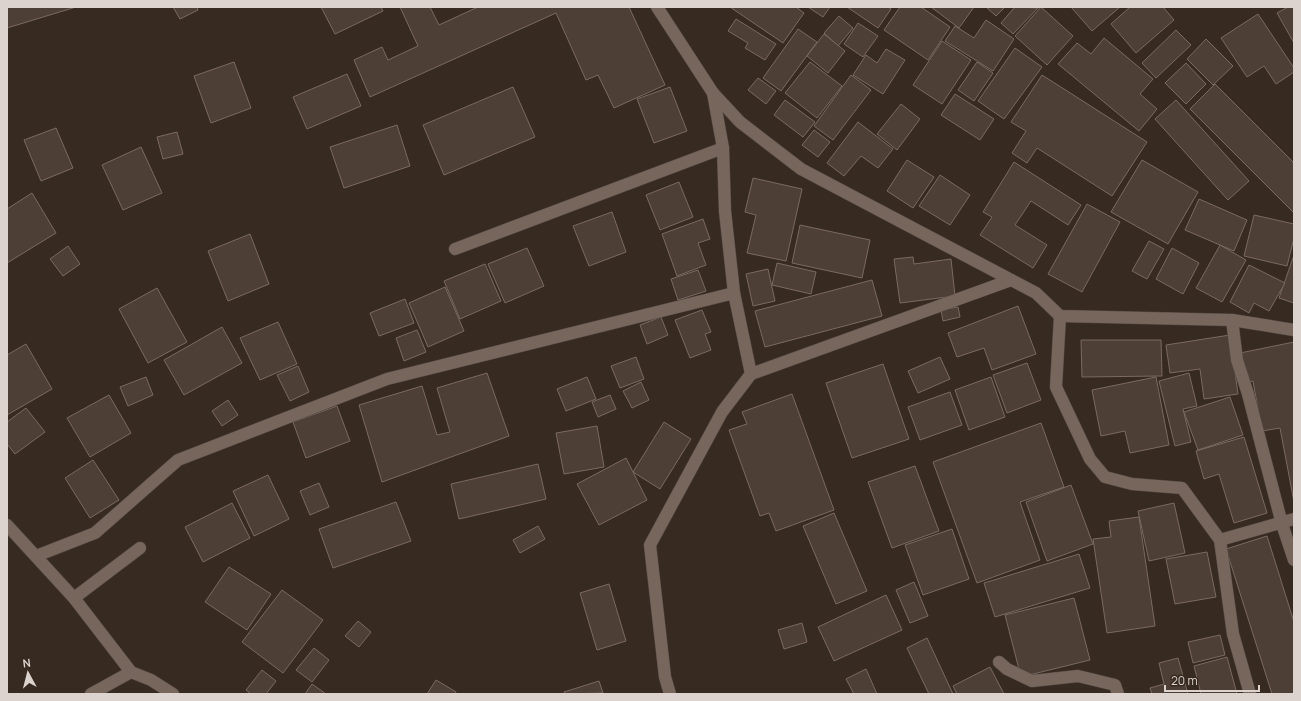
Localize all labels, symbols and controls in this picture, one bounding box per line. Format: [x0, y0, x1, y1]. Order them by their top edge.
north arrow [8, 653, 48, 693]
text: N [22, 655, 32, 671]
scale bar [1165, 667, 1259, 693]
text: 20 m [1171, 672, 1198, 689]

